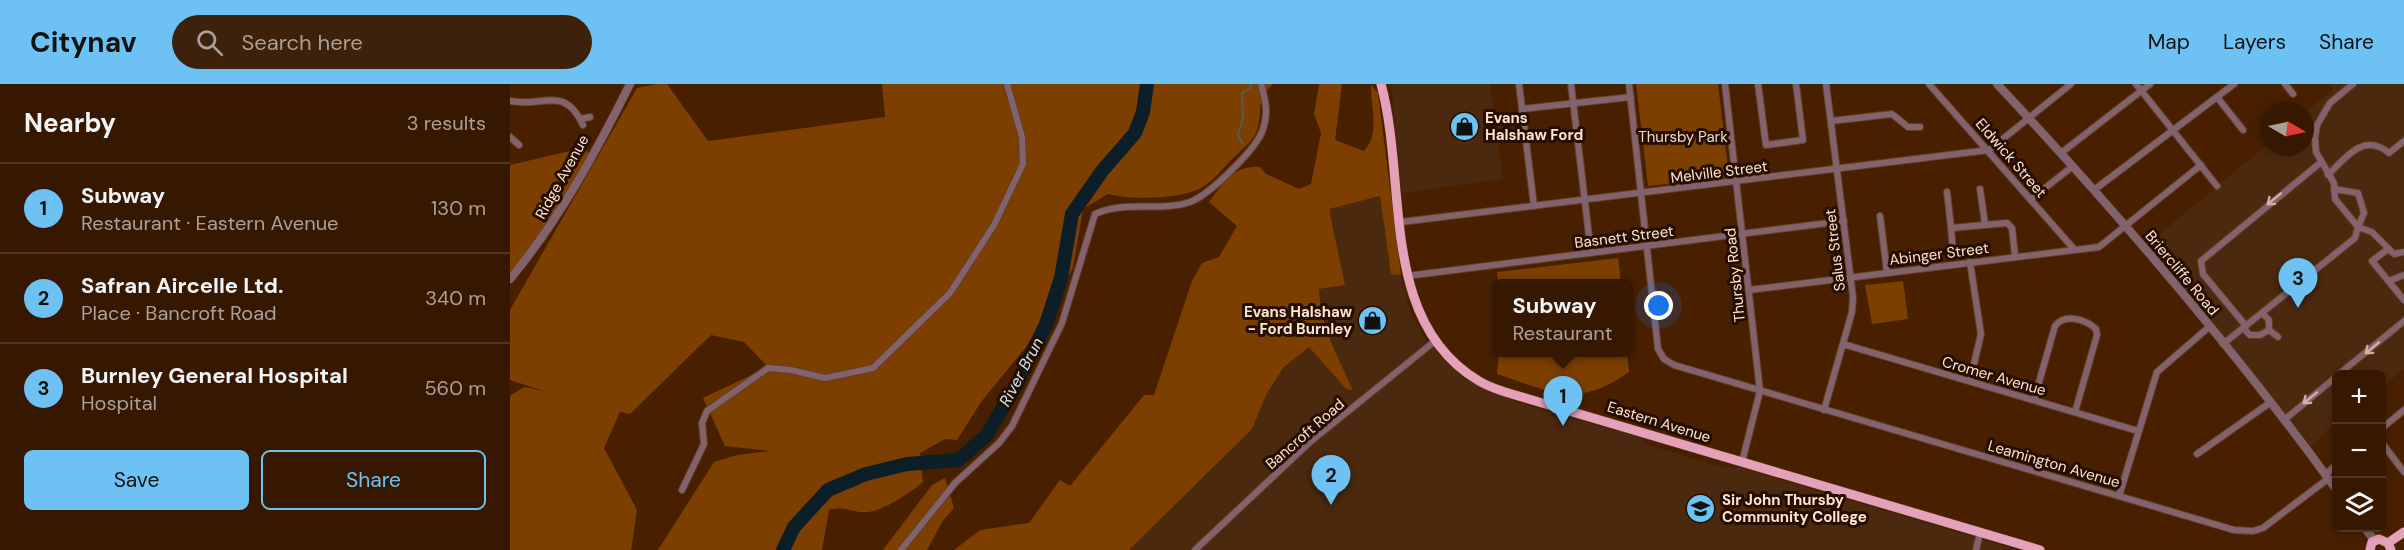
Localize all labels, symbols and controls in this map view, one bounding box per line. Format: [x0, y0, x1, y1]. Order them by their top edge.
search box [172, 15, 592, 69]
text: Citynav [30, 24, 136, 61]
icon: search [193, 26, 226, 59]
text: Search here [241, 28, 363, 57]
text: Map [2148, 28, 2190, 56]
text: Layers [2223, 28, 2286, 56]
text: Share [2319, 28, 2374, 56]
north arrow [2260, 102, 2314, 156]
text: Nearby [24, 106, 116, 140]
place label: Evans Halshaw Ford [1485, 108, 1583, 145]
text: 3 results [407, 110, 486, 136]
shop icon: Evans Halshaw Ford [1448, 111, 1480, 143]
street label: Eldwick Street [1971, 114, 2051, 202]
park label: Thursby Park [1638, 127, 1728, 147]
street label: Ridge Avenue [531, 131, 593, 223]
street label: Melville Street [1669, 156, 1769, 188]
text: Subway [81, 181, 165, 210]
one-way arrow [2267, 193, 2283, 206]
text: 1 [40, 195, 47, 221]
text: 130 m [431, 195, 486, 221]
street label: Salus Street [1820, 208, 1850, 292]
text: Restaurant · Eastern Avenue [81, 210, 338, 236]
street label: Basnett Street [1573, 221, 1675, 253]
street label: Briercliffe Road [2141, 226, 2223, 320]
street label: Thursby Road [1720, 227, 1750, 323]
street label: Abinger Street [1888, 238, 1990, 270]
pin: 3 [2278, 258, 2318, 308]
text: Safran Aircelle Ltd. [81, 271, 284, 300]
popup [1492, 279, 1633, 357]
text: 2 [38, 285, 49, 311]
text: 340 m [425, 285, 486, 311]
text: Subway [1512, 291, 1597, 320]
your location [1644, 291, 1673, 320]
text: Place · Bancroft Road [81, 300, 277, 326]
place label: Evans Halshaw - Ford Burnley [1244, 302, 1353, 339]
shop icon: Evans Halshaw - Ford Burnley [1357, 305, 1389, 337]
text: Restaurant [1512, 320, 1613, 346]
water label: River Brun [994, 334, 1048, 410]
one-way arrow [2364, 341, 2380, 354]
street label: Cromer Avenue [1940, 352, 2048, 400]
text: Burnley General Hospital [81, 361, 348, 390]
map controls [2332, 370, 2386, 532]
button: + [2332, 370, 2386, 424]
text: 3 [37, 375, 50, 401]
text: 560 m [424, 375, 486, 401]
pin: 1 [1544, 376, 1582, 426]
text: Hospital [81, 390, 157, 416]
one-way arrow [2302, 392, 2318, 405]
street label: Bancroft Road [1261, 394, 1349, 474]
street label: Eastern Avenue [1605, 397, 1713, 447]
button: − [2332, 424, 2386, 478]
street label: Leamington Avenue [1986, 436, 2122, 492]
button: Save [24, 450, 249, 510]
button: Share [261, 450, 486, 510]
pin: 2 [1312, 456, 1350, 505]
button: layers [2332, 478, 2386, 532]
place label: Sir John Thursby Community College [1722, 490, 1867, 527]
school or university icon: Sir John Thursby Community College [1685, 493, 1717, 525]

